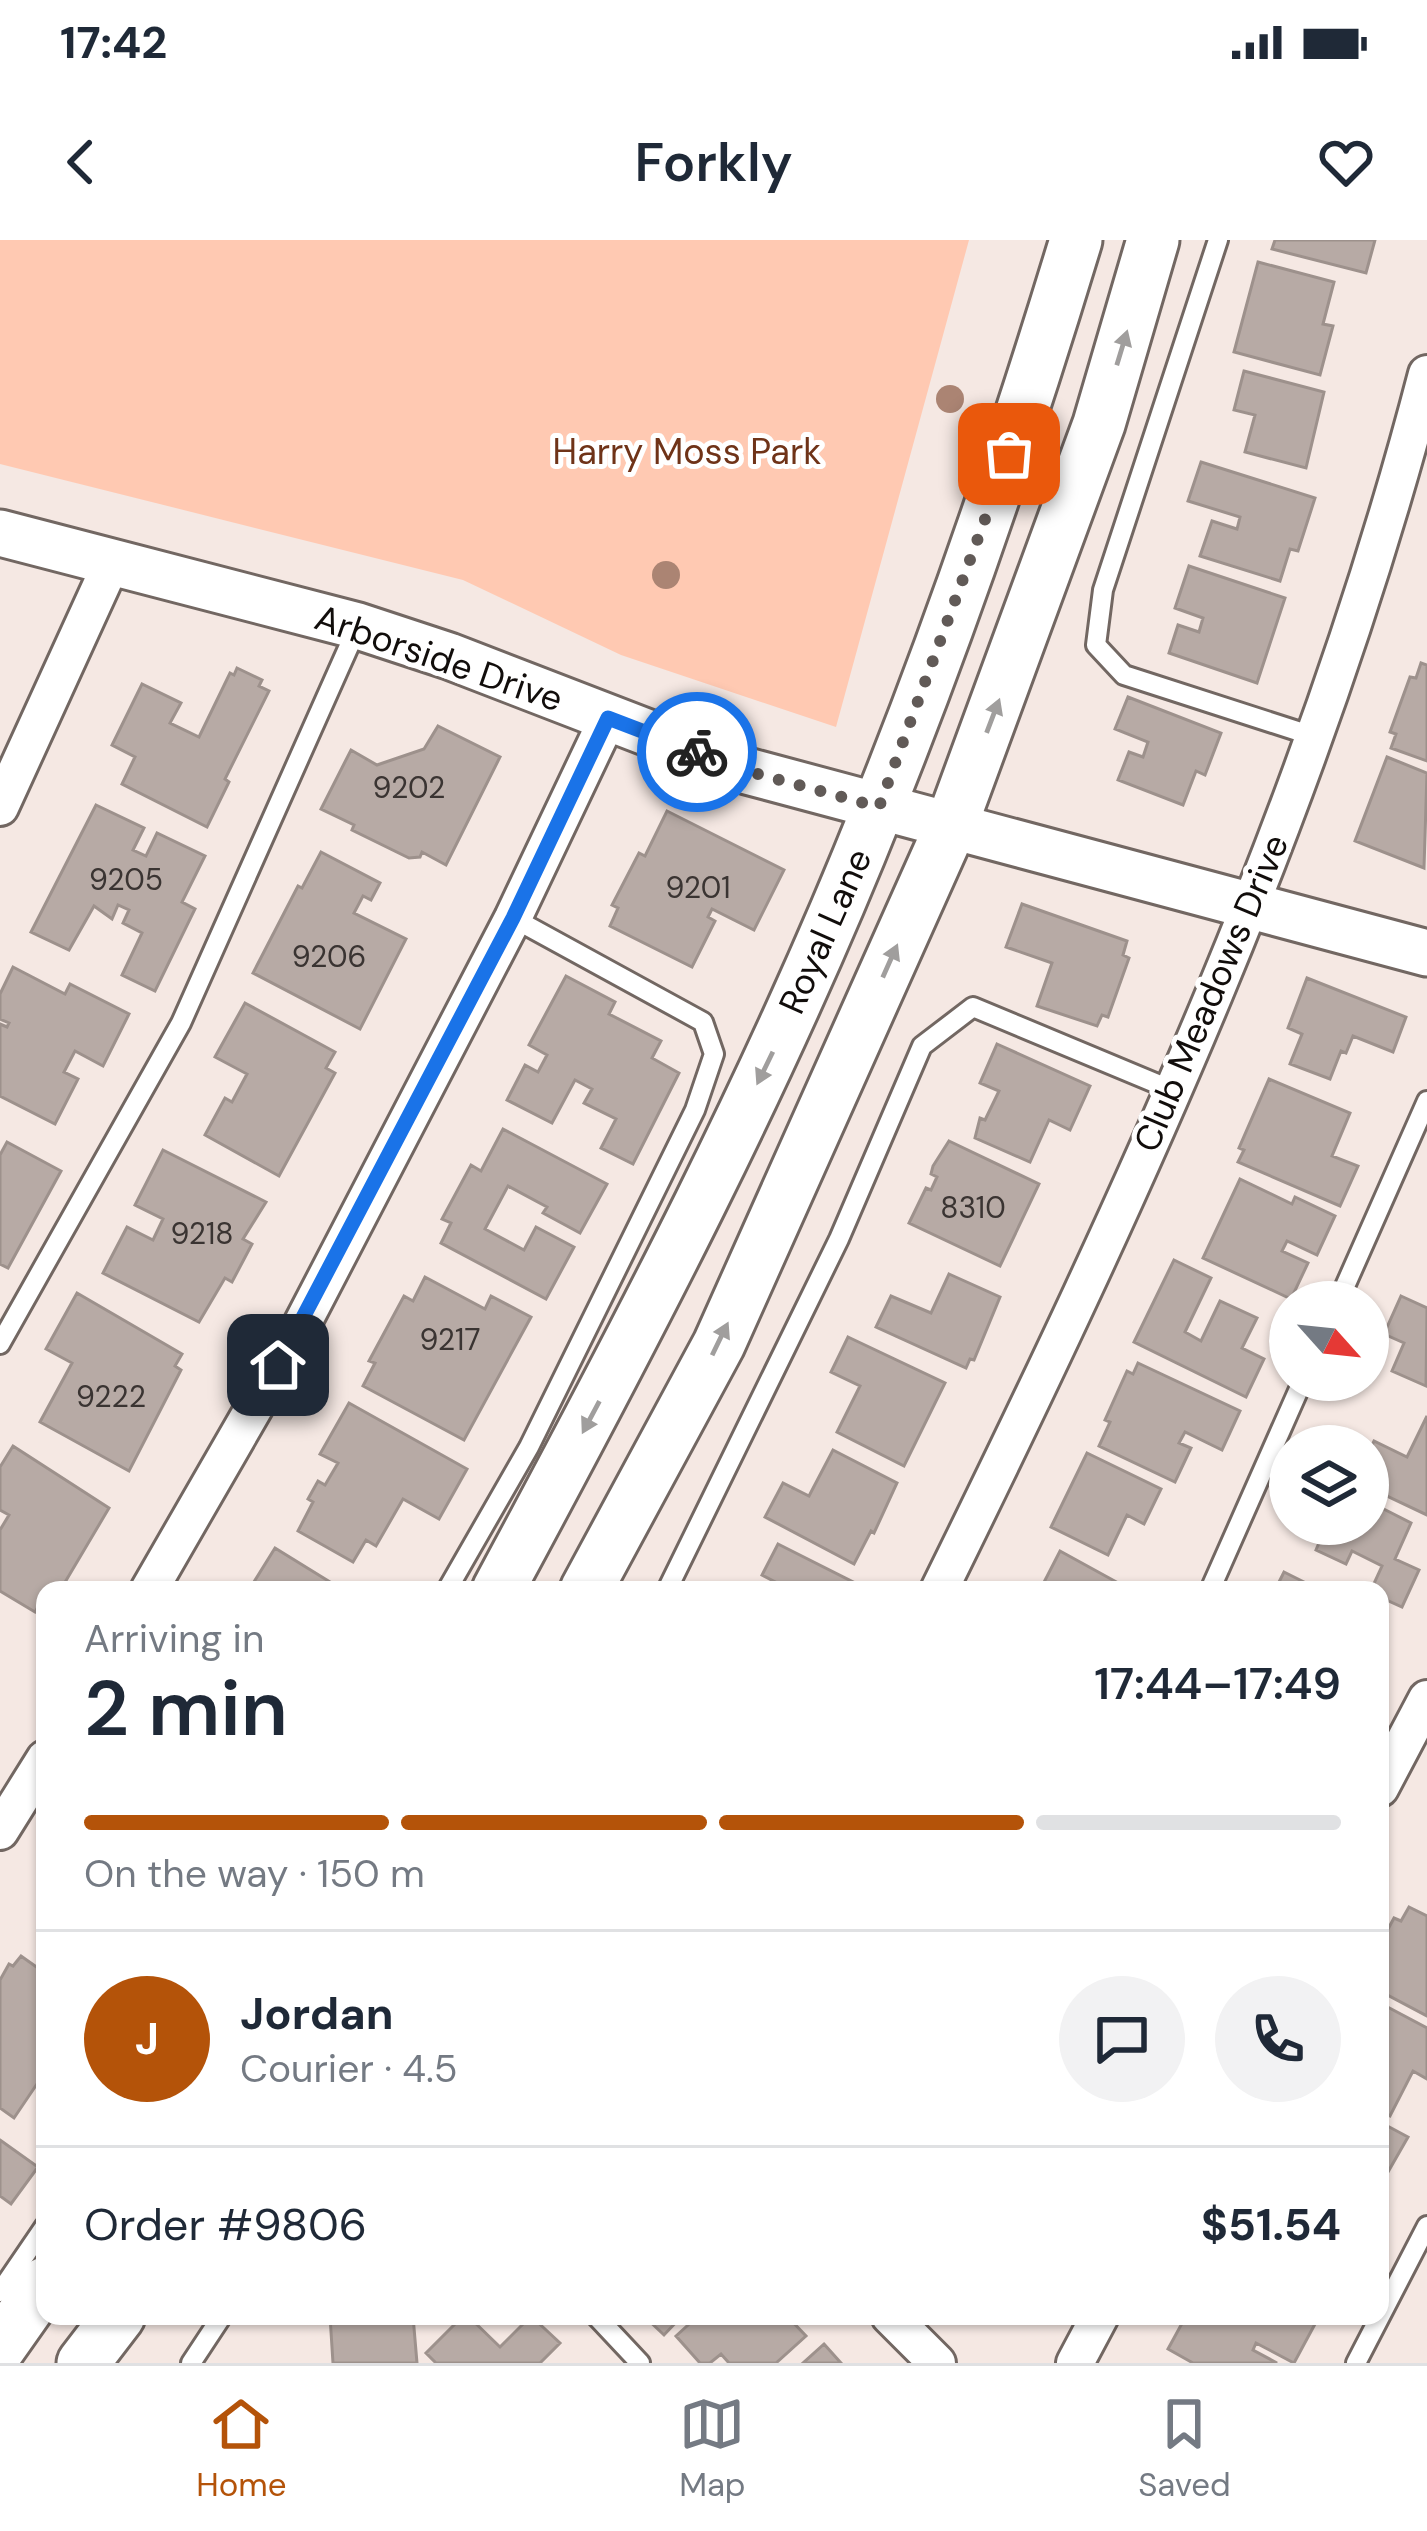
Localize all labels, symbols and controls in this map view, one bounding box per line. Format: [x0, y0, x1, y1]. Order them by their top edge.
text: 17:42 [60, 13, 167, 72]
text: Forkly [634, 127, 793, 198]
icon: back [48, 129, 114, 195]
icon: heart [1313, 129, 1379, 195]
one-way arrow [1114, 329, 1132, 366]
pin [958, 403, 1060, 505]
icon: bag [976, 421, 1042, 487]
park label: Harry Moss Park [553, 428, 821, 475]
street label: Arborside Drive [309, 594, 569, 722]
courier [637, 692, 757, 812]
one-way arrow [984, 698, 1003, 734]
icon: bike [664, 719, 730, 785]
house number: 9202 [373, 768, 445, 807]
street label: Club Meadows Drive [1123, 827, 1299, 1159]
street label: Royal Lane [768, 841, 882, 1021]
house number: 9205 [89, 860, 163, 899]
house number: 9201 [665, 868, 731, 907]
house number: 9206 [292, 937, 366, 976]
one-way arrow [881, 943, 901, 978]
one-way arrow [755, 1051, 775, 1086]
house number: 8310 [940, 1188, 1006, 1227]
house number: 9218 [170, 1214, 234, 1253]
north arrow [1269, 1281, 1389, 1401]
map controls [1269, 1281, 1389, 1545]
pin [227, 1314, 329, 1416]
house number: 9217 [420, 1320, 481, 1359]
one-way arrow [710, 1321, 730, 1356]
icon: home [245, 1332, 311, 1398]
house number: 9222 [76, 1377, 146, 1416]
one-way arrow [582, 1400, 602, 1435]
button: layers [1269, 1425, 1389, 1545]
text: Arriving in [84, 1613, 264, 1664]
text: 17:44–17:49 [1094, 1654, 1341, 1713]
text: 2 min [84, 1658, 288, 1759]
text: On the way · 150 m [84, 1848, 425, 1899]
button: chat [1059, 1976, 1185, 2102]
button: phone [1215, 1976, 1341, 2102]
text: Jordan [240, 1984, 393, 2043]
text: J [135, 2009, 159, 2068]
text: Courier · 4.5 [240, 2043, 457, 2094]
text: Order #9806 [84, 2195, 367, 2254]
text: $51.54 [1201, 2195, 1341, 2254]
tab: Home [196, 2391, 287, 2506]
tab: Map [679, 2391, 746, 2506]
tab: Saved [1138, 2391, 1231, 2506]

